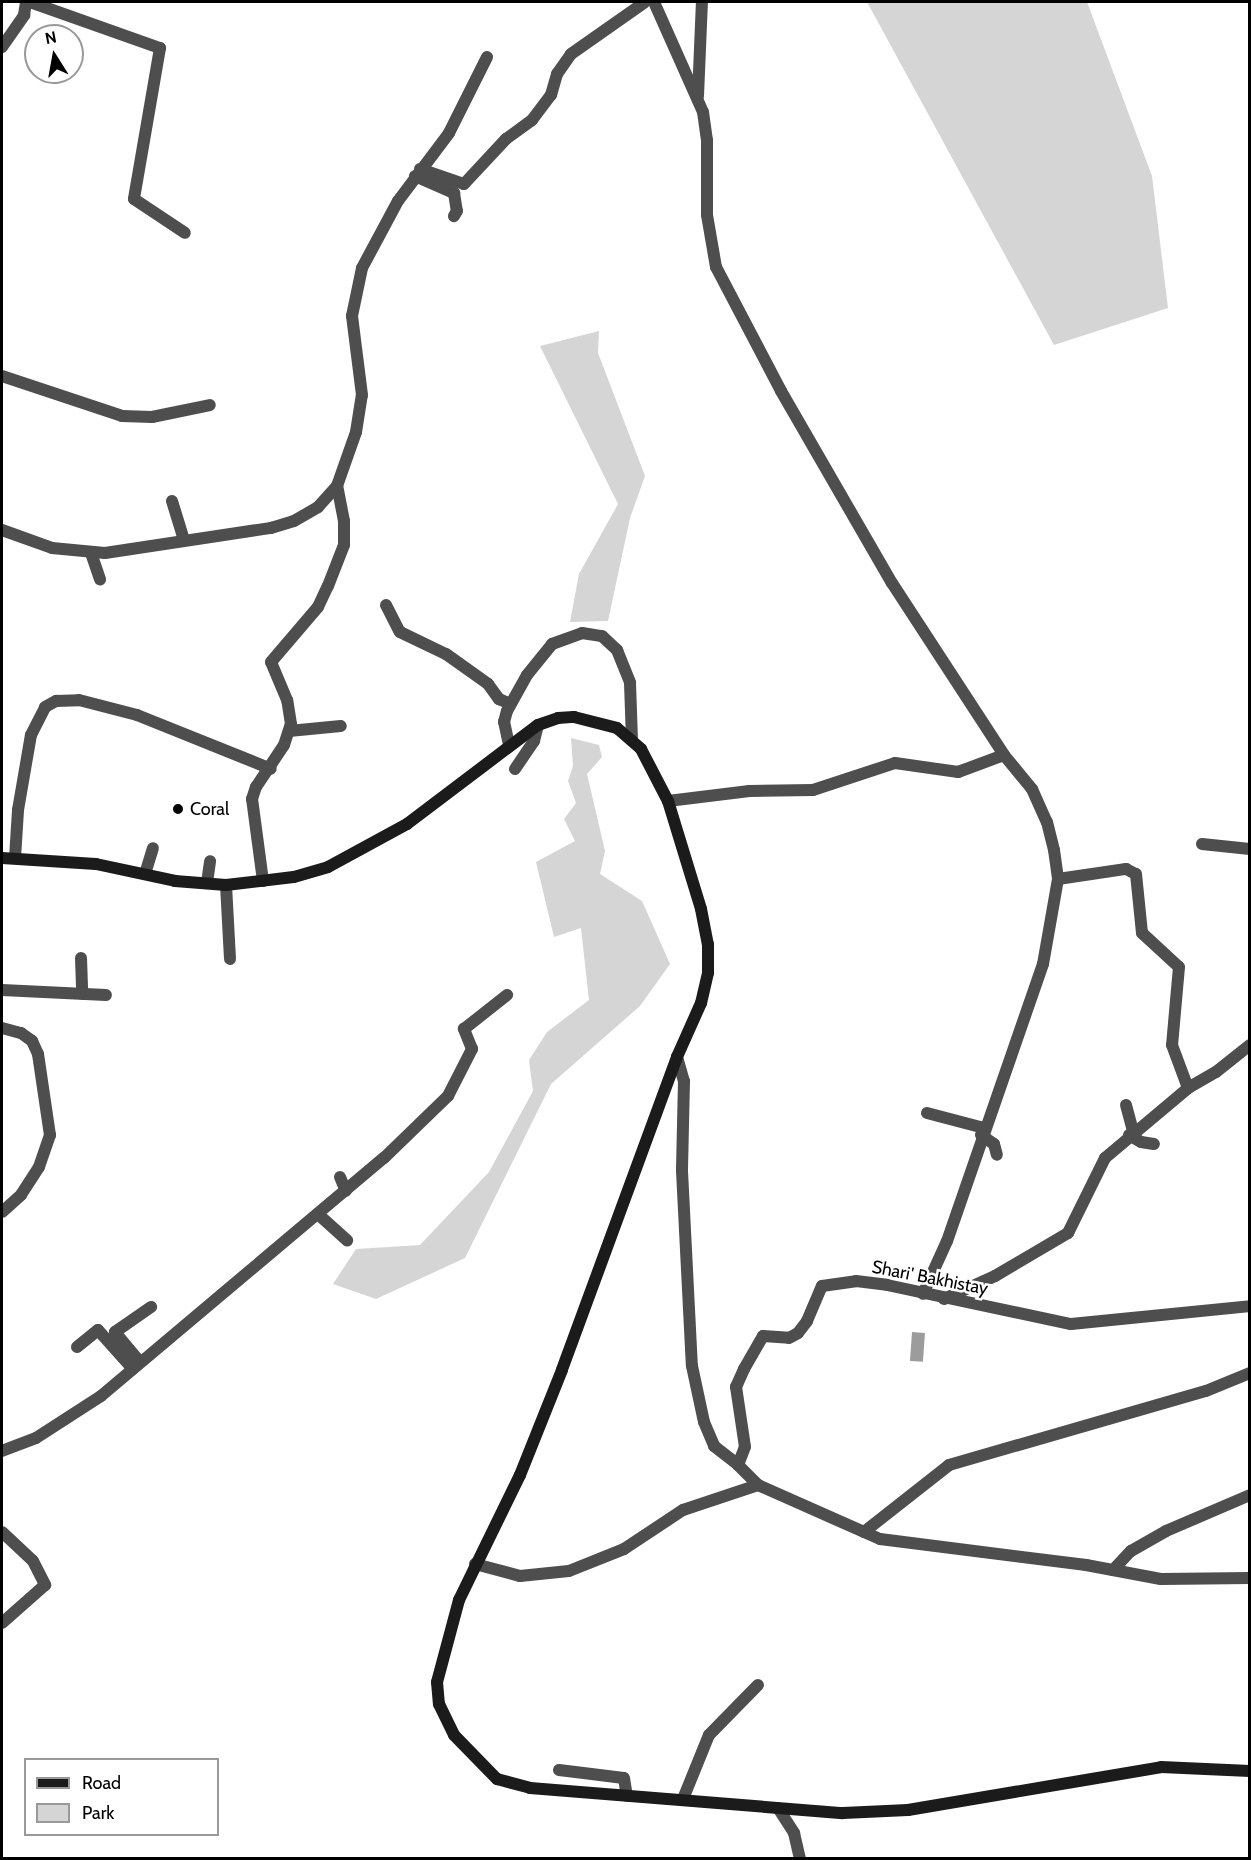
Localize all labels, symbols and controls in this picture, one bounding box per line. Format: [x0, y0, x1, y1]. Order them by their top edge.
north arrow [24, 24, 84, 84]
text: N [43, 27, 58, 48]
place label: Coral [190, 798, 229, 820]
marker: Coral [171, 802, 185, 816]
street label: Shari' Bakhistay [870, 1256, 990, 1300]
legend [24, 1758, 219, 1836]
text: Road [82, 1772, 121, 1794]
text: Park [82, 1802, 114, 1824]

